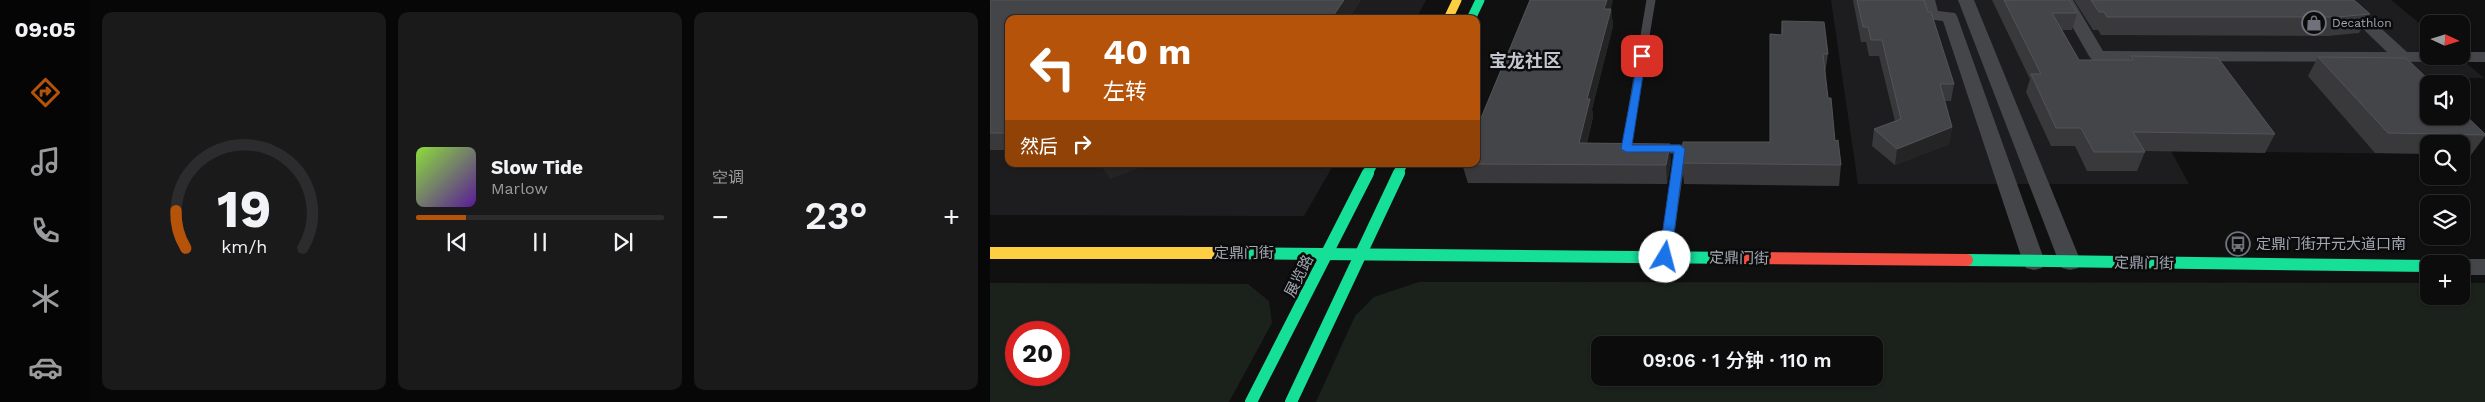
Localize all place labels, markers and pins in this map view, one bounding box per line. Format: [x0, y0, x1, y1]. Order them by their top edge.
shop icon: Decathlon [2301, 10, 2327, 36]
place label: Decathlon [2332, 16, 2392, 30]
pin [1621, 35, 1663, 77]
bus stop icon: 定鼎门街开元大道口南 [2225, 231, 2251, 257]
place label: 定鼎门街开元大道口南 [2256, 235, 2406, 253]

